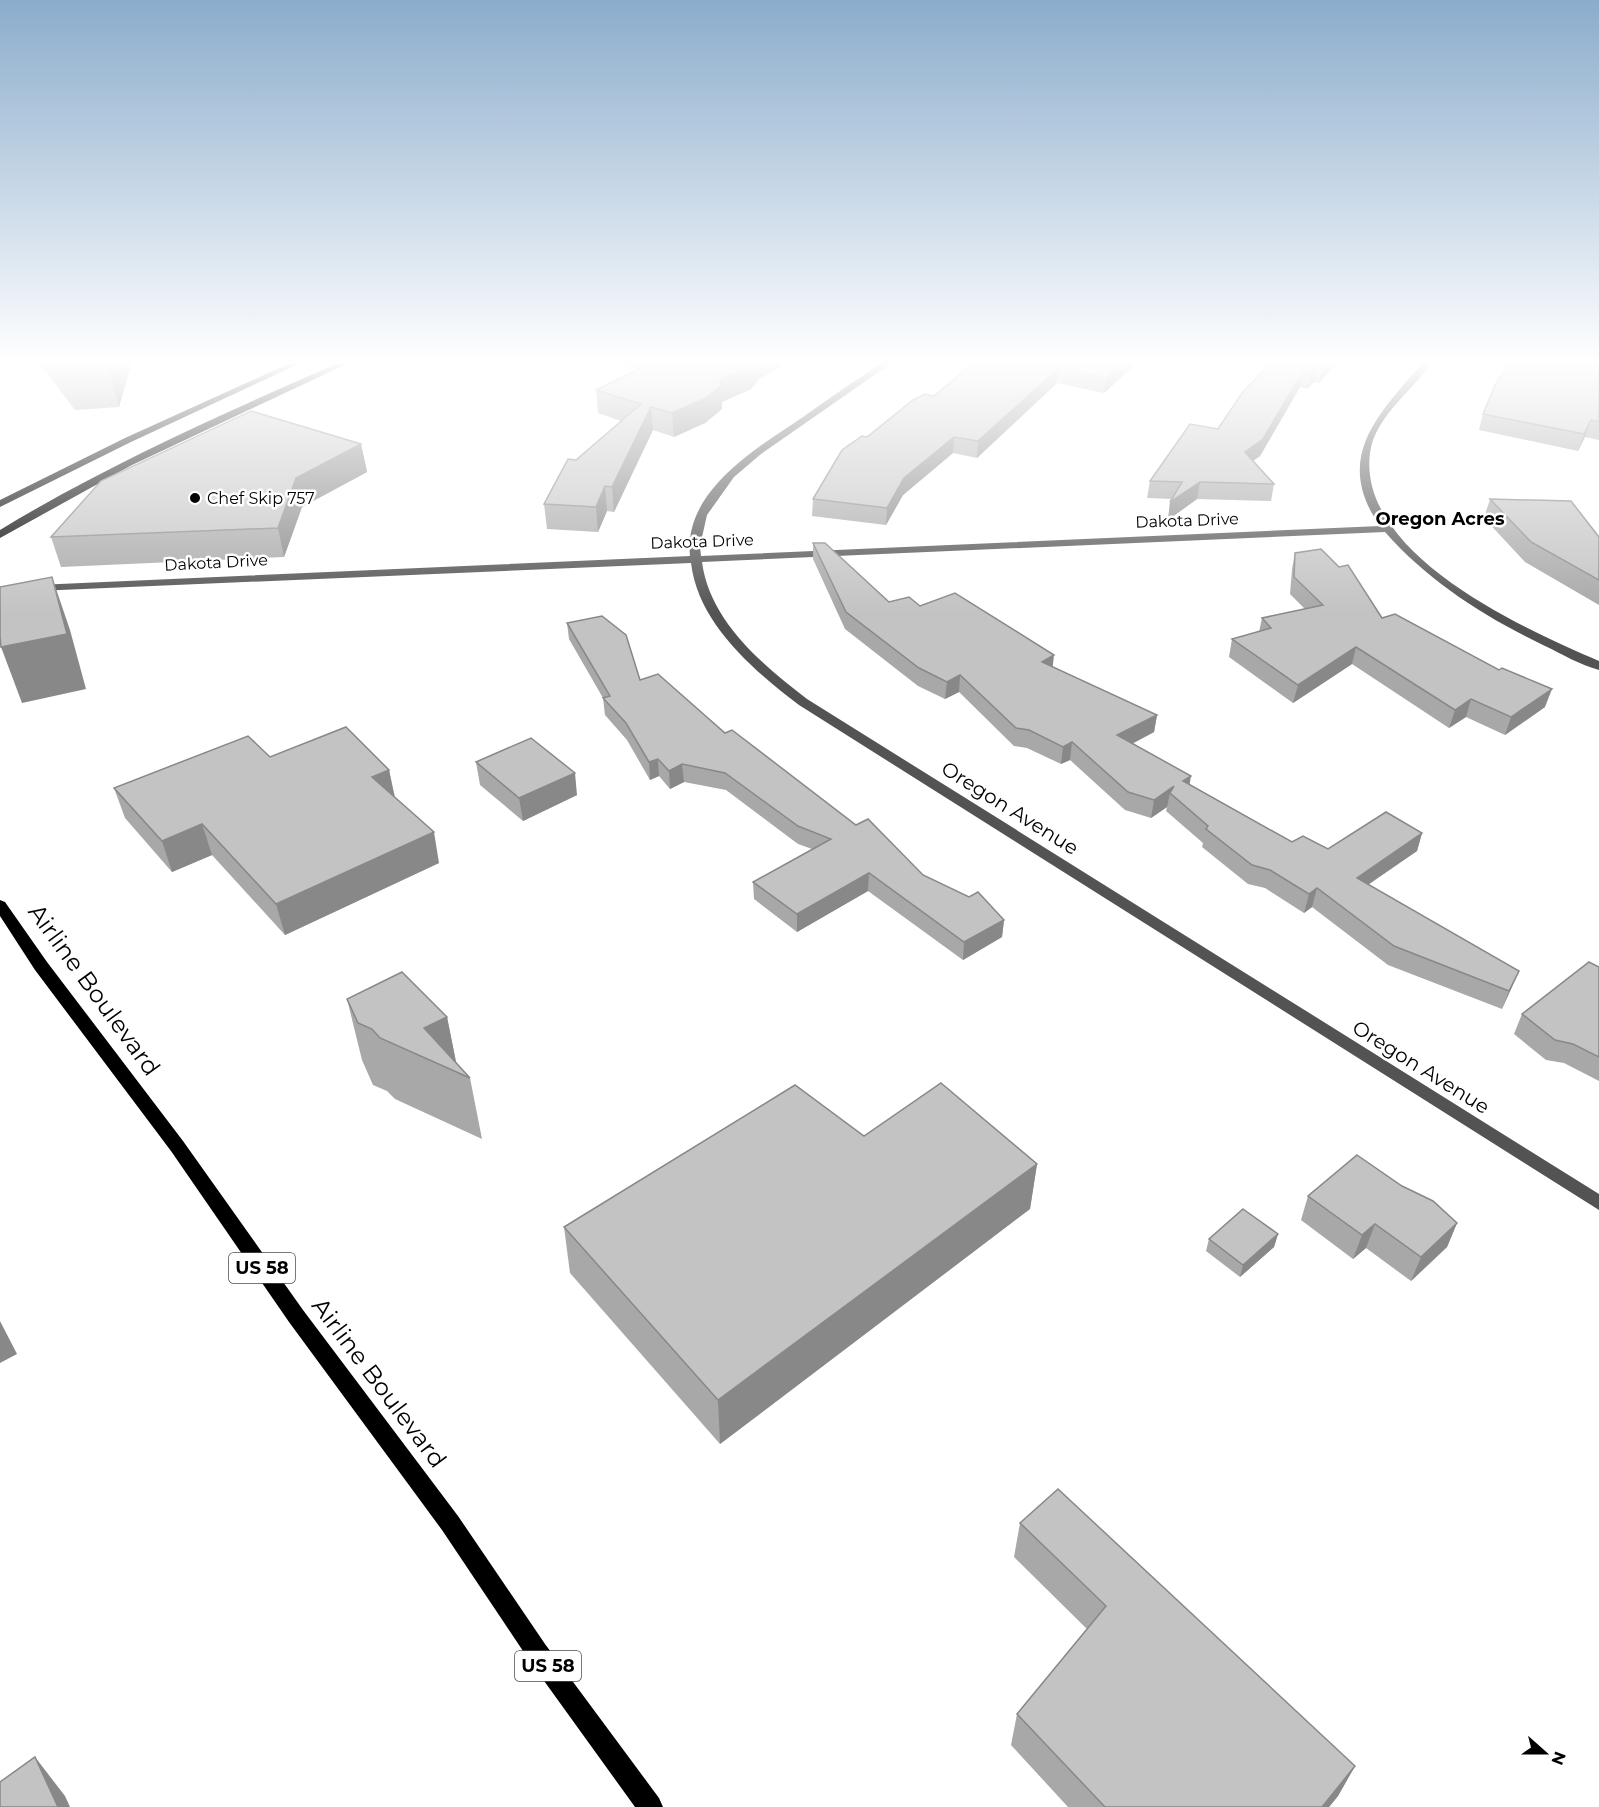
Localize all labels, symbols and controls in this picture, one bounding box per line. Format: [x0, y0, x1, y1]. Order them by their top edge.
place label: Chef Skip 757 [207, 489, 315, 508]
marker: Chef Skip 757 [188, 491, 202, 505]
district label: Oregon Acres [1376, 508, 1505, 530]
street label: Dakota Drive [1135, 509, 1239, 532]
street label: Dakota Drive [650, 530, 754, 553]
street label: Dakota Drive [164, 550, 268, 575]
street label: Oregon Avenue [937, 756, 1083, 860]
street label: Airline Boulevard [22, 898, 166, 1081]
street label: Oregon Avenue [1348, 1015, 1494, 1119]
road number: US 58 [229, 1253, 295, 1283]
street label: Airline Boulevard [306, 1292, 453, 1473]
road number: US 58 [515, 1651, 581, 1681]
north arrow [1515, 1723, 1575, 1783]
text: N [1547, 1749, 1570, 1768]

